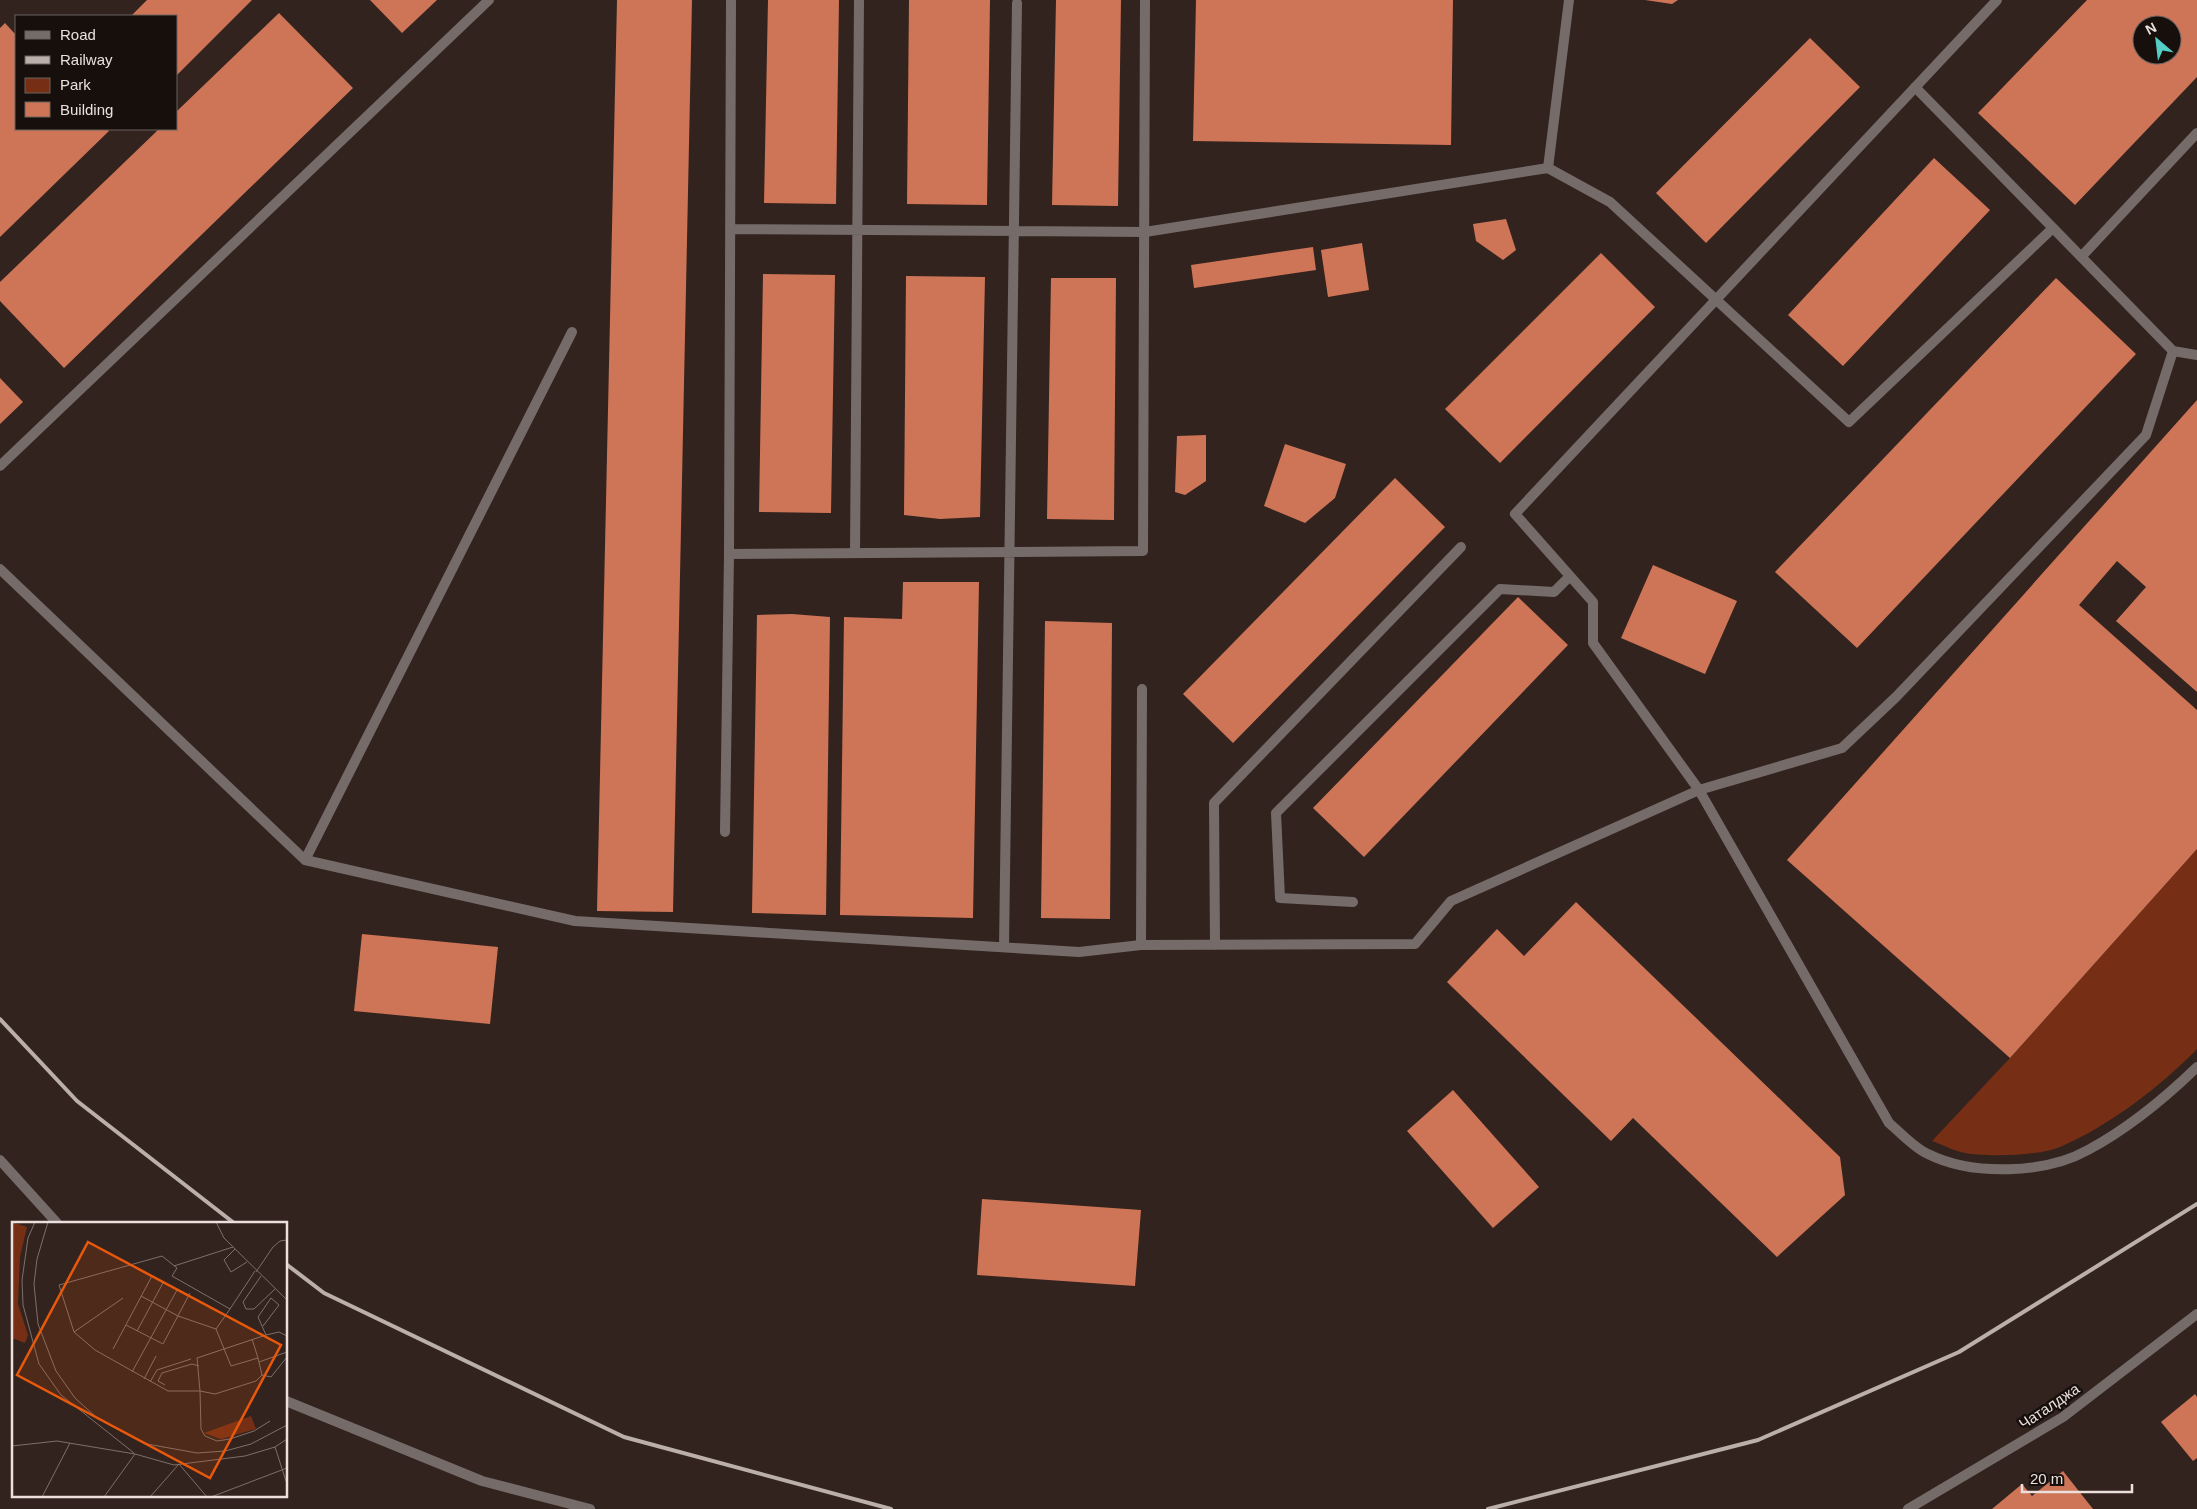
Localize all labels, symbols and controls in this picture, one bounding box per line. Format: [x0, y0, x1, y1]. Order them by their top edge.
legend [15, 15, 178, 130]
north arrow [2132, 15, 2182, 65]
text: N [2143, 19, 2159, 38]
text: Road [60, 26, 96, 43]
text: Railway [60, 51, 113, 68]
text: Park [60, 76, 91, 93]
text: Building [60, 101, 113, 118]
inset map [12, 1222, 288, 1496]
street label: Чаталджа [2016, 1379, 2083, 1432]
scale bar [2022, 1462, 2132, 1494]
text: 20 m [2030, 1470, 2063, 1487]

